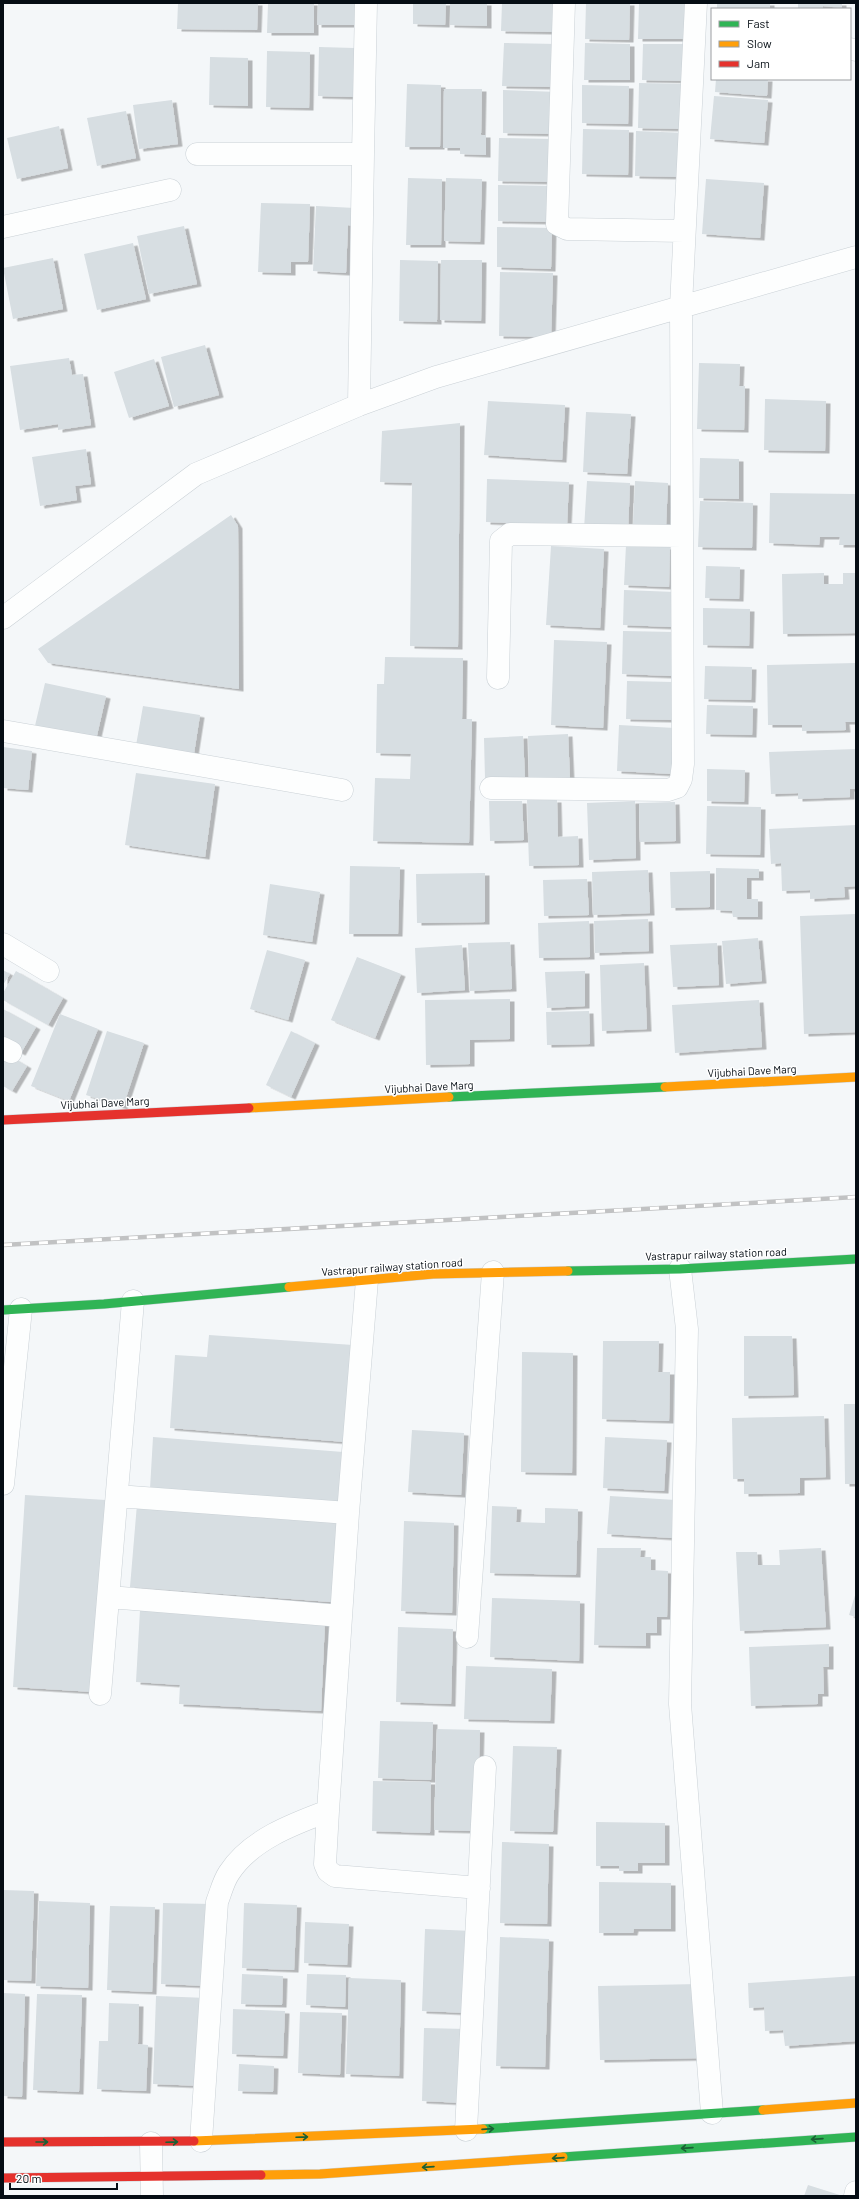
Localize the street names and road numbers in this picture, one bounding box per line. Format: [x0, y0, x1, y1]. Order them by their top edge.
street label: Vijubhai Dave Marg [707, 1062, 797, 1079]
street label: Vijubhai Dave Marg [384, 1078, 474, 1095]
street label: Vijubhai Dave Marg [60, 1094, 150, 1111]
street label: Vastrapur railway station road [645, 1245, 787, 1262]
street label: Vastrapur railway station road [321, 1255, 463, 1278]

